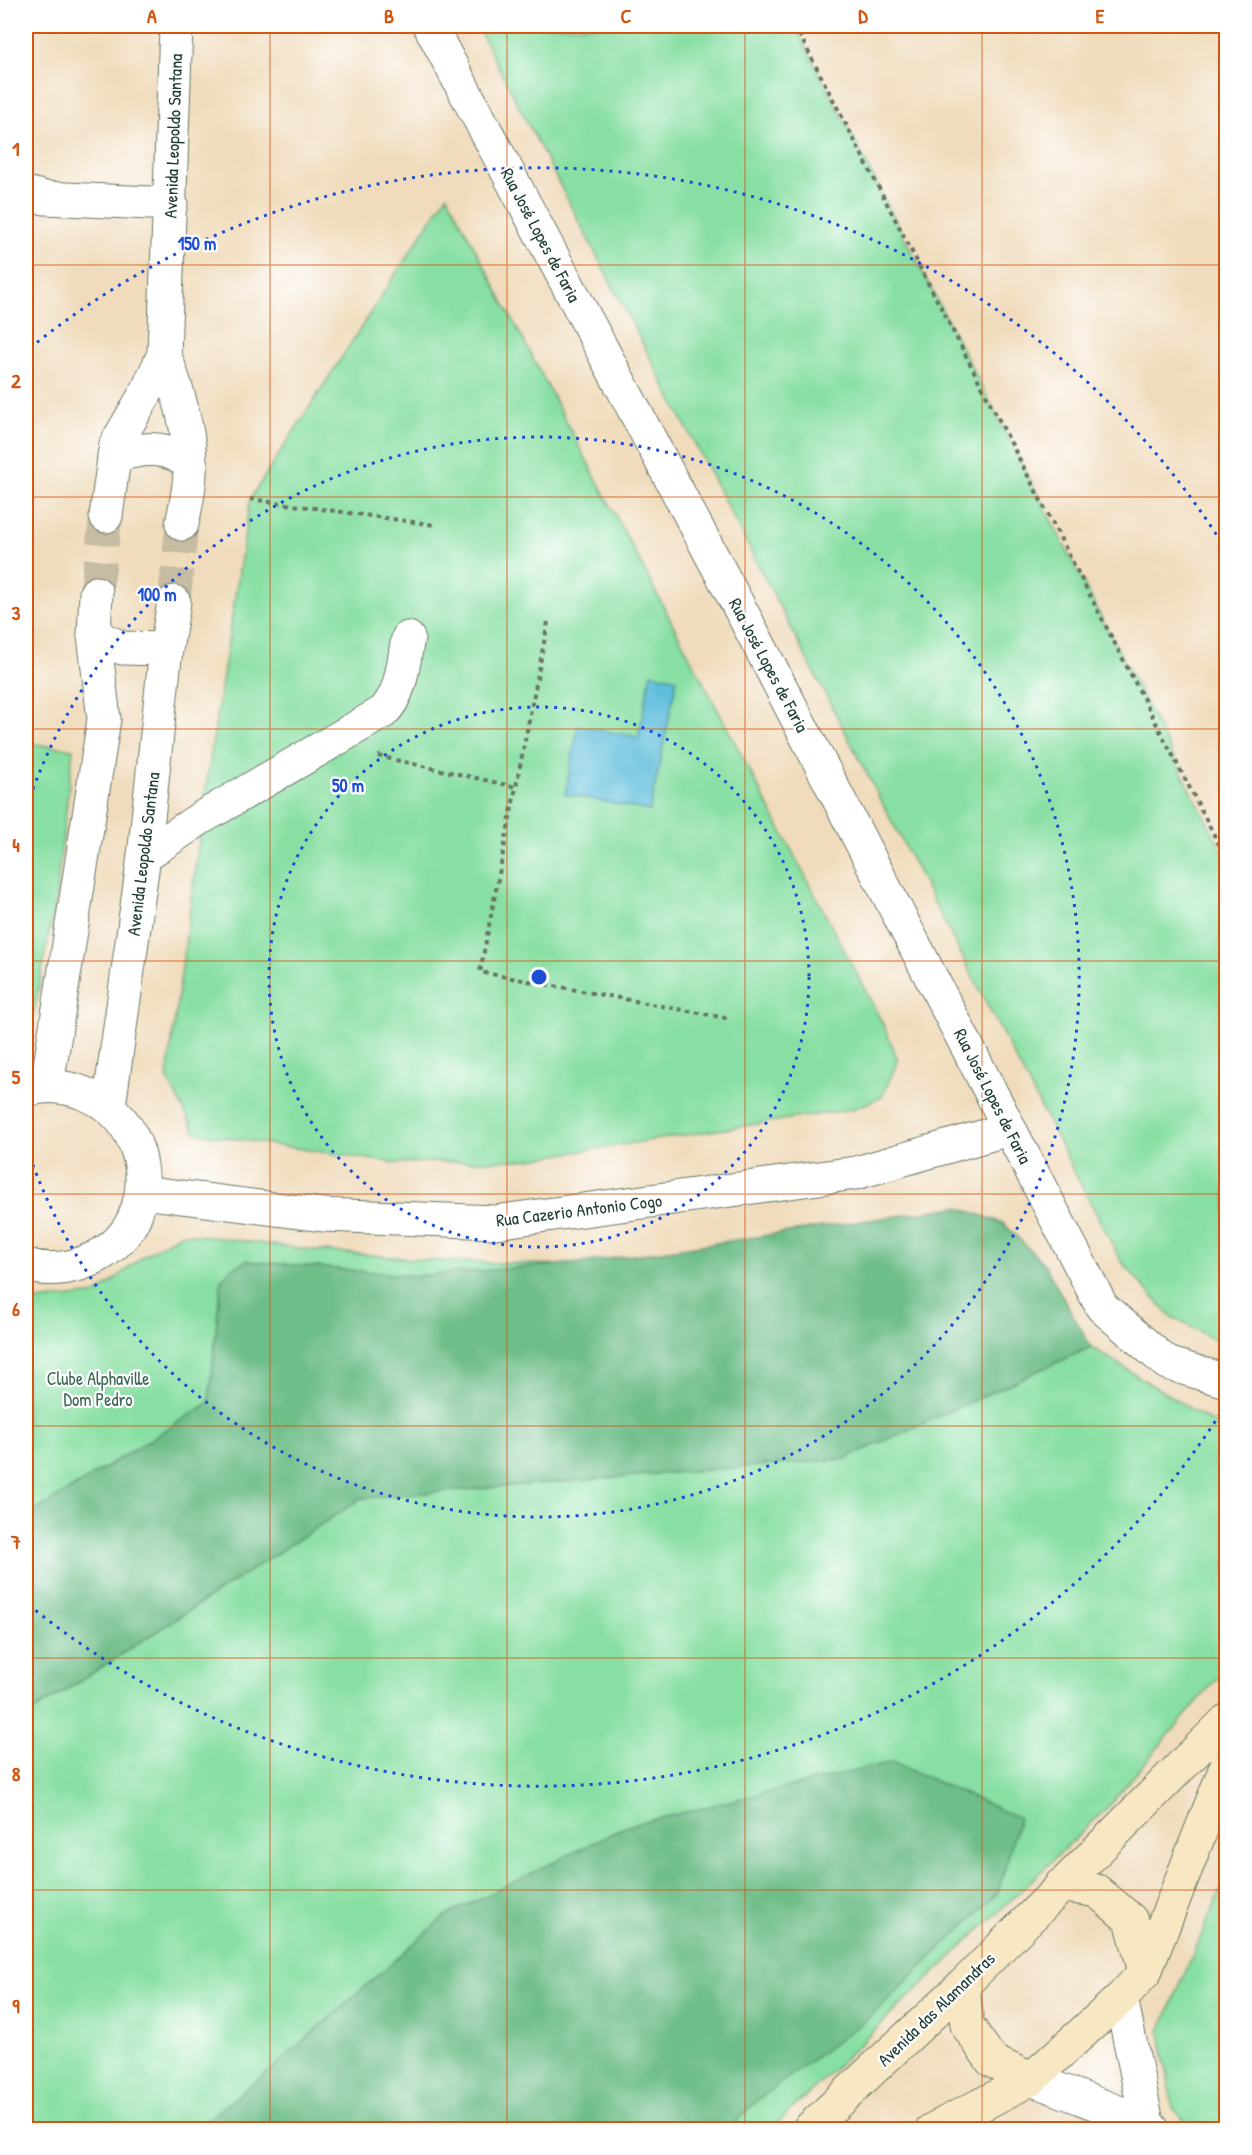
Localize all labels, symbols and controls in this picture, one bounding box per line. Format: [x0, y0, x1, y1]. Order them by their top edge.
text: A [147, 2, 157, 29]
text: B [384, 2, 394, 29]
text: C [621, 2, 632, 29]
text: D [858, 2, 868, 29]
text: E [1096, 2, 1105, 29]
street label: Avenida Leopoldo Santana [158, 53, 188, 219]
text: 1 [12, 135, 20, 162]
street label: Rua José Lopes de Faria [495, 163, 587, 307]
text: 150 m [178, 231, 216, 256]
text: 2 [11, 367, 21, 394]
text: 100 m [137, 582, 177, 607]
street label: Rua José Lopes de Faria [723, 593, 815, 737]
text: 3 [12, 599, 21, 626]
street label: Avenida Leopoldo Santana [121, 771, 165, 937]
text: 50 m [332, 773, 364, 798]
text: 4 [12, 831, 20, 858]
centre of rings [529, 967, 549, 987]
street label: Rua José Lopes de Faria [948, 1024, 1038, 1168]
text: 5 [12, 1063, 21, 1090]
street label: Rua Cazerio Antonio Cogo [495, 1187, 663, 1233]
text: 6 [12, 1295, 20, 1322]
park label: Clube Alphaville Dom Pedro [47, 1366, 149, 1412]
text: 7 [10, 1528, 21, 1555]
text: 8 [12, 1760, 21, 1787]
street label: Avenida das Alamandras [872, 1946, 1000, 2072]
text: 9 [12, 1992, 20, 2019]

